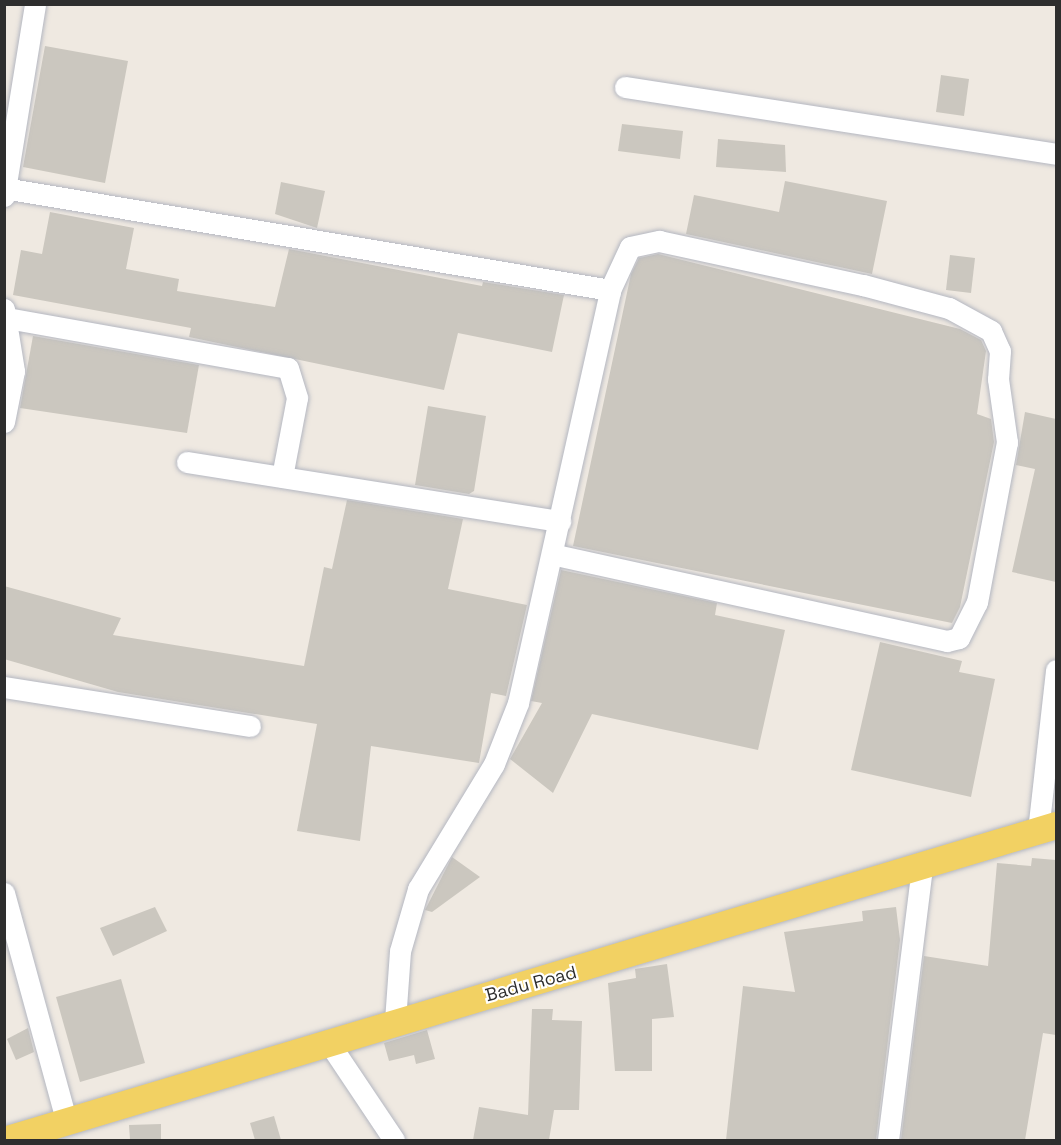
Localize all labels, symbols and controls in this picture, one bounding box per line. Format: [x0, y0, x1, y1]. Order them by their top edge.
street label: Badu Road [483, 961, 579, 1007]

